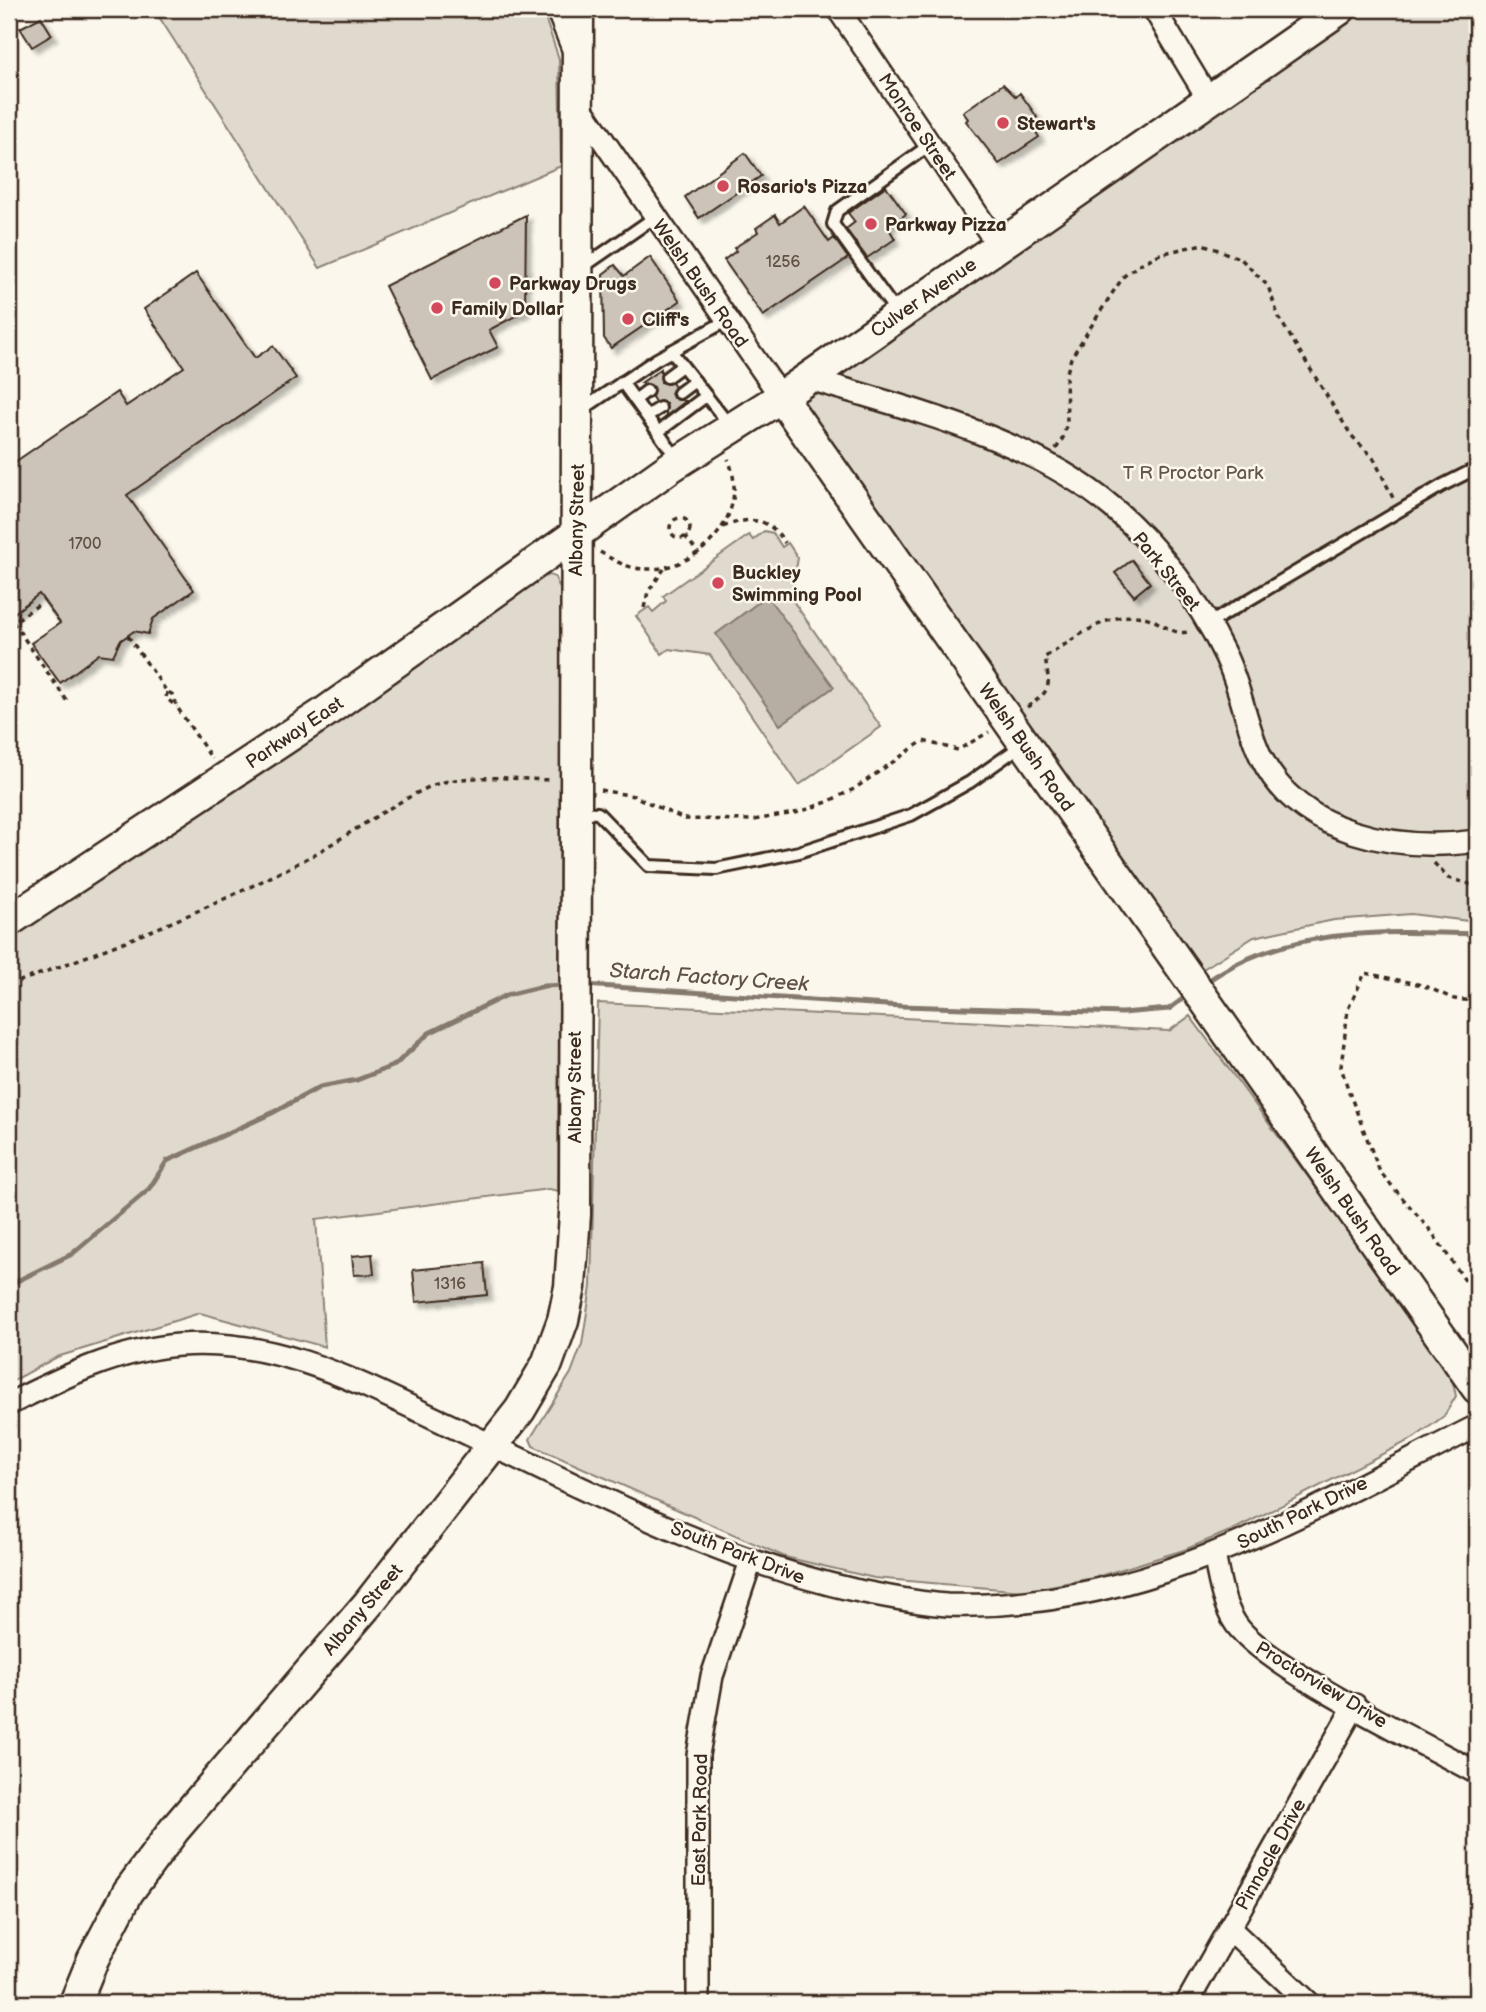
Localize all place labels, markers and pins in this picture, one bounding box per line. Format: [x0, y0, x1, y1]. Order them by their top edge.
place label: Stewart's [1017, 113, 1096, 136]
marker: Stewart's [995, 115, 1011, 131]
place label: Rosario's Pizza [737, 176, 867, 199]
marker: Rosario's Pizza [715, 178, 731, 194]
place label: Parkway Pizza [885, 214, 1007, 237]
marker: Parkway Pizza [863, 216, 879, 232]
place label: Parkway Drugs [509, 273, 637, 296]
marker: Parkway Drugs [487, 275, 503, 291]
place label: Family Dollar [451, 298, 564, 321]
marker: Family Dollar [429, 300, 445, 316]
place label: Cliff's [642, 309, 689, 332]
marker: Cliff's [620, 311, 636, 327]
place label: Buckley Swimming Pool [732, 562, 862, 607]
marker: Buckley Swimming Pool [710, 575, 726, 591]

